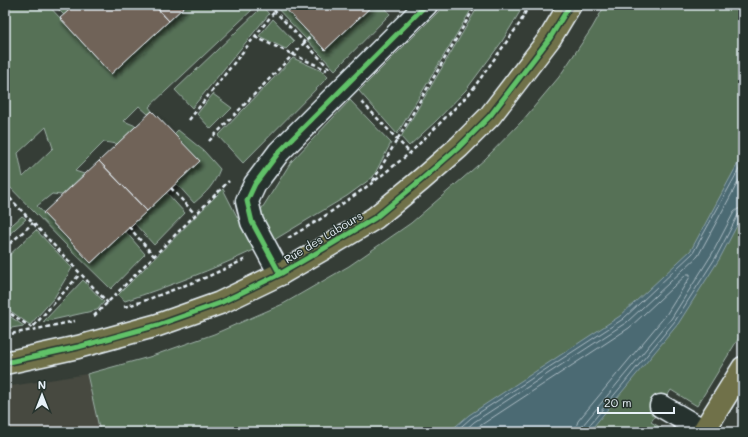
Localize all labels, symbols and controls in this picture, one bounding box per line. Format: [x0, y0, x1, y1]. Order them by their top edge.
street label: Rue des Labours [281, 208, 365, 266]
north arrow [22, 375, 62, 415]
text: N [38, 377, 46, 392]
scale bar [598, 389, 674, 415]
text: 20 m [604, 394, 632, 410]

